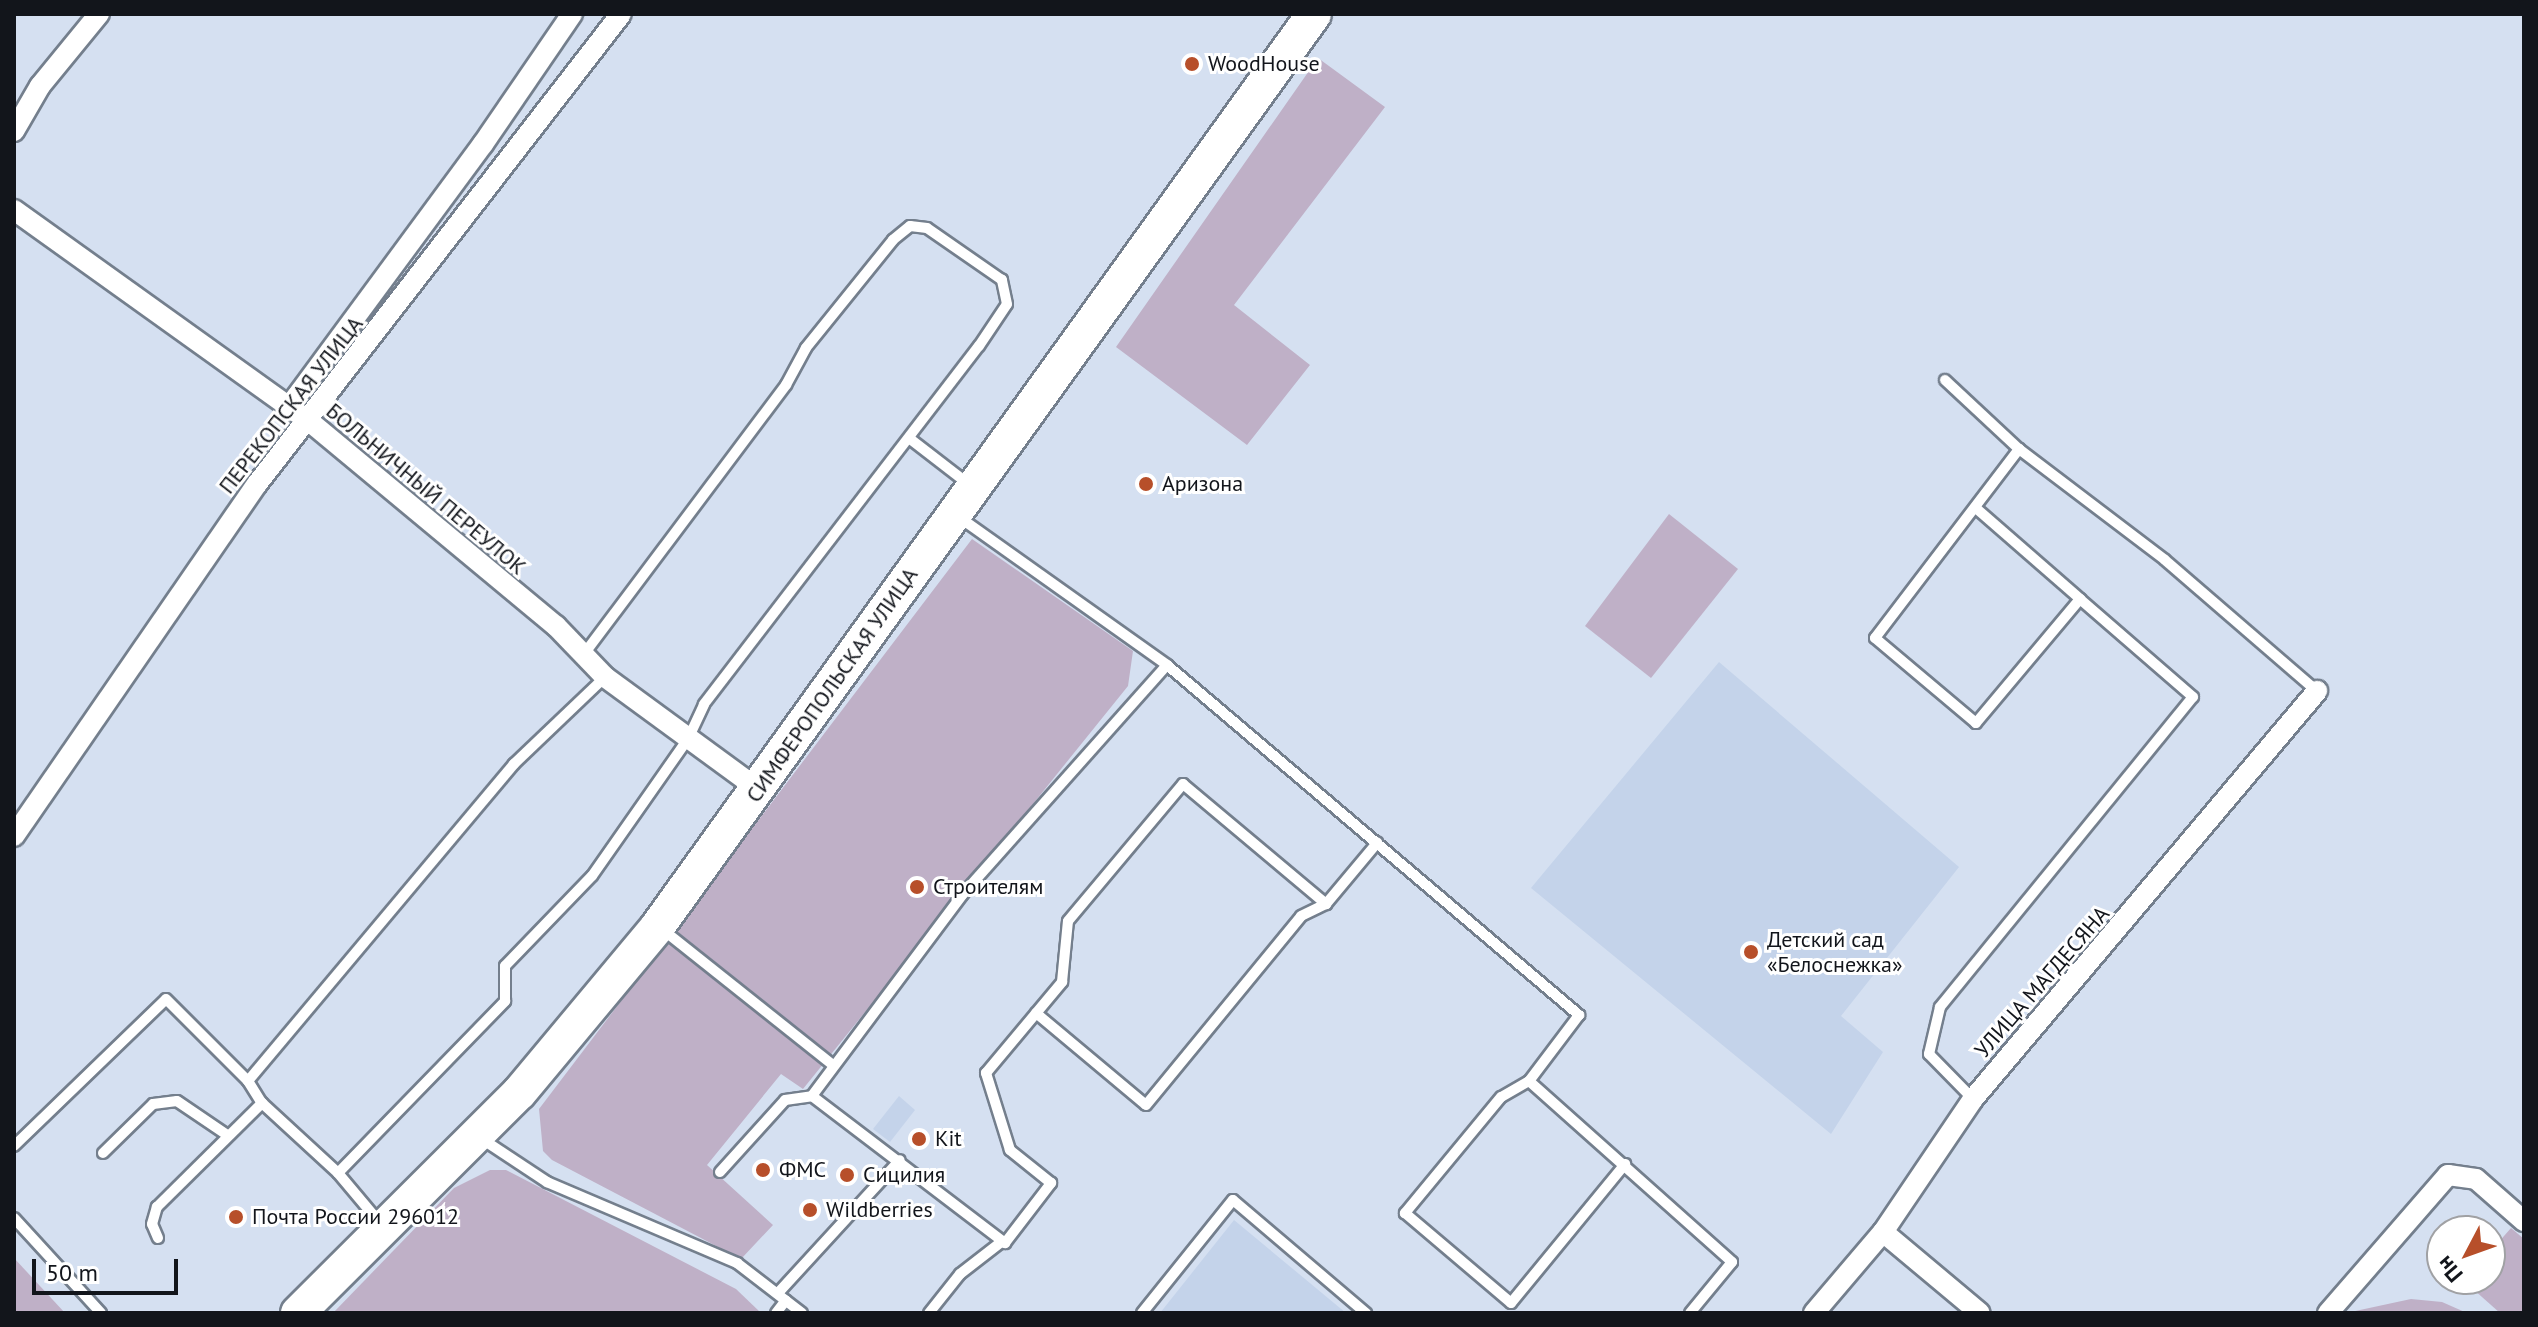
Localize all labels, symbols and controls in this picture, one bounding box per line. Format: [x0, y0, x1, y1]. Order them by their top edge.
place label: WoodHouse [1208, 51, 1320, 77]
marker: WoodHouse [1183, 55, 1201, 73]
street label: ПЕРЕКОПСКАЯ УЛИЦА [213, 311, 369, 499]
street label: БОЛЬНИЧНЫЙ ПЕРЕУЛОК [321, 398, 531, 580]
place label: Аризона [1162, 471, 1243, 497]
marker: Аризона [1137, 475, 1155, 493]
street label: СИМФЕРОПОЛЬСКАЯ УЛИЦА [741, 562, 923, 808]
place label: Строителям [933, 874, 1043, 900]
marker: Строителям [908, 878, 926, 896]
street label: УЛИЦА МАГДЕСЯНА [1969, 901, 2115, 1063]
place label: Детский сад «Белоснежка» [1767, 926, 1902, 978]
marker: Детский сад «Белоснежка» [1742, 943, 1760, 961]
place label: Kit [935, 1126, 962, 1152]
marker: Kit [910, 1130, 928, 1148]
place label: ФМС [779, 1157, 826, 1183]
marker: ФМС [754, 1161, 772, 1179]
place label: Сицилия [863, 1162, 945, 1188]
marker: Сицилия [838, 1166, 856, 1184]
place label: Wildberries [826, 1197, 933, 1223]
marker: Wildberries [801, 1201, 819, 1219]
place label: Почта России 296012 [252, 1204, 459, 1230]
marker: Почта России 296012 [227, 1208, 245, 1226]
north arrow [2426, 1215, 2506, 1295]
scale bar [36, 1243, 182, 1293]
text: Пн [2430, 1250, 2468, 1288]
text: 50 m [46, 1257, 98, 1288]

